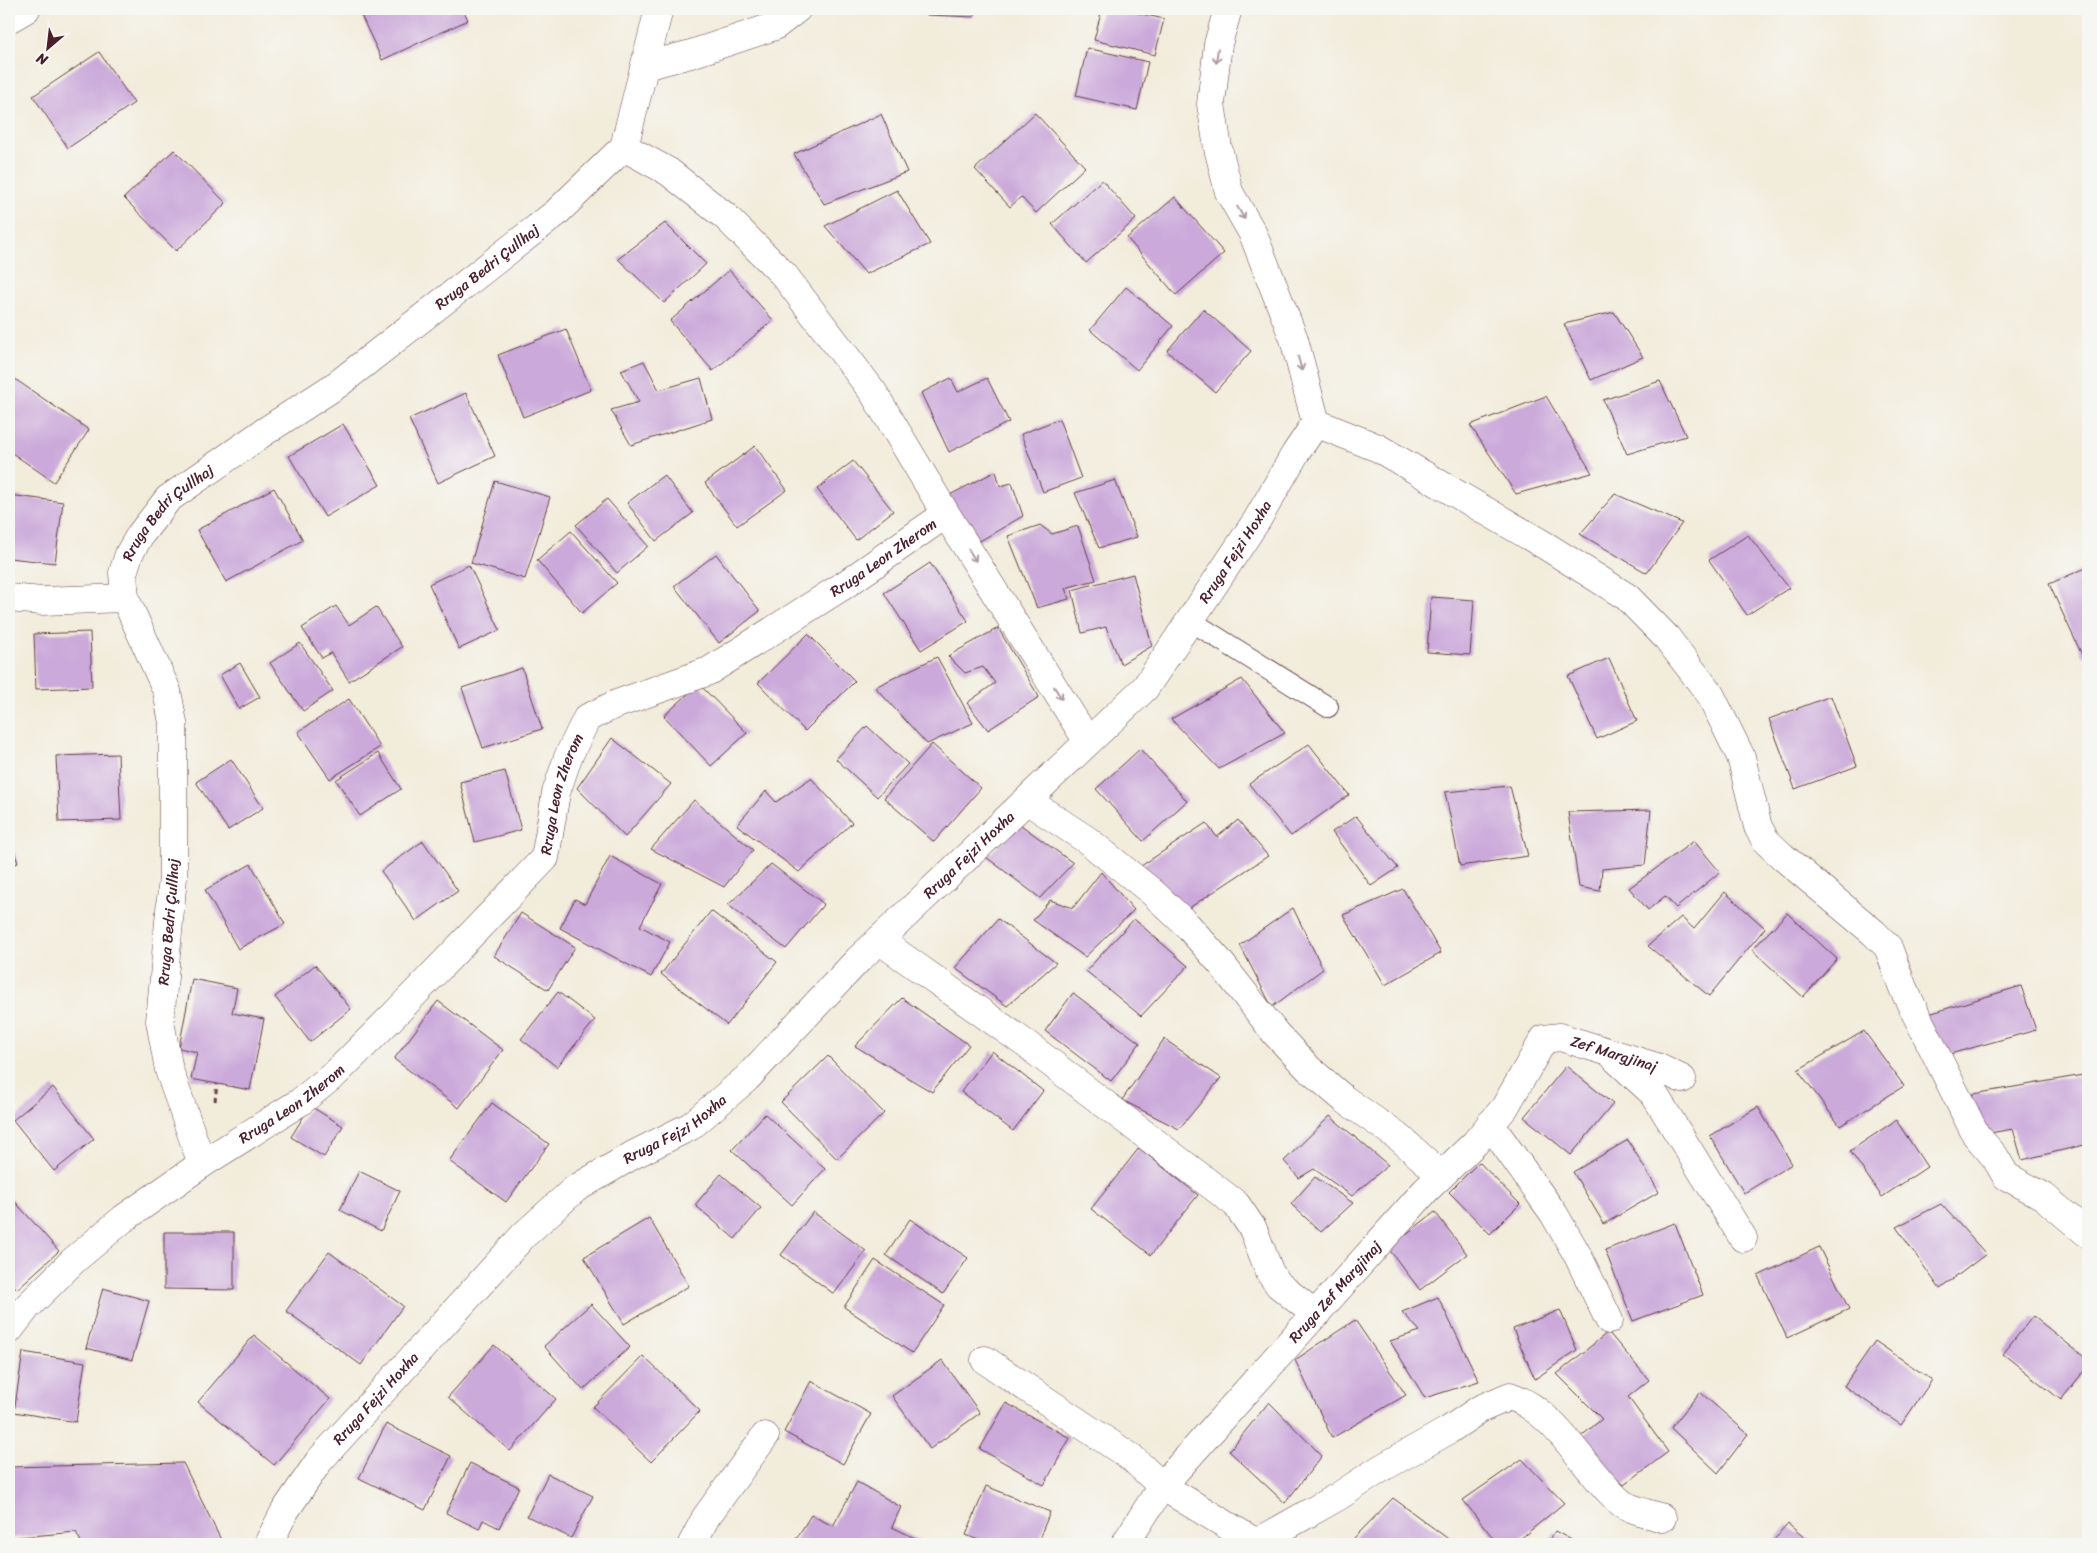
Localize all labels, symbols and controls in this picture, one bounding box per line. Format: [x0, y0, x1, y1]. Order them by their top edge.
north arrow [22, 22, 72, 72]
text: N [32, 46, 53, 73]
one-way arrow [1212, 48, 1222, 64]
one-way arrow [1237, 205, 1246, 220]
street label: Rruga Bedri Çullhaj [429, 217, 545, 317]
one-way arrow [1296, 355, 1306, 371]
street label: Rruga Bedri Çullhaj [115, 458, 219, 564]
street label: Rruga Fejzi Hoxha [1192, 495, 1279, 609]
street label: Rruga Leon Zherom [825, 511, 942, 604]
one-way arrow [967, 548, 977, 562]
one-way arrow [1053, 686, 1063, 700]
street label: Rruga Leon Zherom [533, 729, 591, 857]
street label: Rruga Fejzi Hoxha [917, 804, 1021, 905]
street label: Rruga Bedri Çullhaj [150, 858, 186, 987]
street label: Zef Margjinaj [1567, 1028, 1661, 1079]
street label: Rruga Leon Zherom [233, 1058, 351, 1151]
street label: Rruga Fejzi Hoxha [618, 1087, 733, 1171]
street label: Rruga Zef Margjinaj [1282, 1234, 1388, 1349]
street label: Rruga Fejzi Hoxha [326, 1345, 426, 1451]

